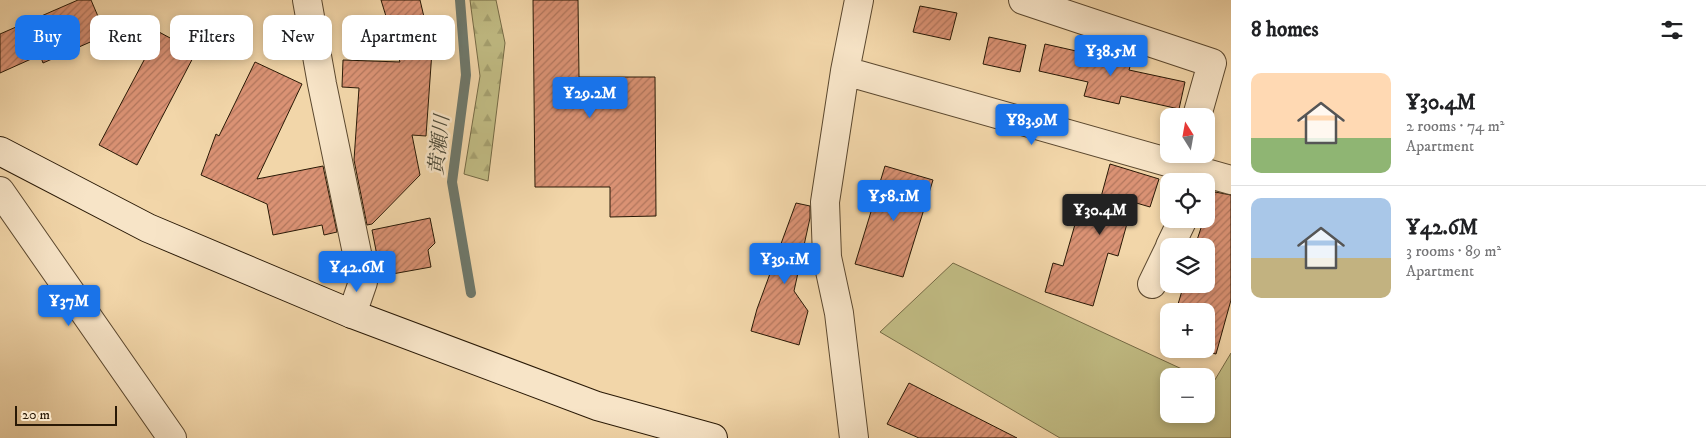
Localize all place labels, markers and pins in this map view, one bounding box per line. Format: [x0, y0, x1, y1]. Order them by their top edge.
pin: ¥38.5M [1070, 34, 1152, 77]
pin: ¥29.2M [549, 76, 631, 119]
pin: ¥83.9M [991, 104, 1073, 146]
pin: ¥58.1M [853, 180, 935, 222]
pin: ¥30.4M [1059, 194, 1141, 236]
pin: ¥39.1M [744, 242, 826, 285]
pin: ¥42.6M [316, 250, 398, 293]
pin: ¥37M [39, 284, 99, 327]

